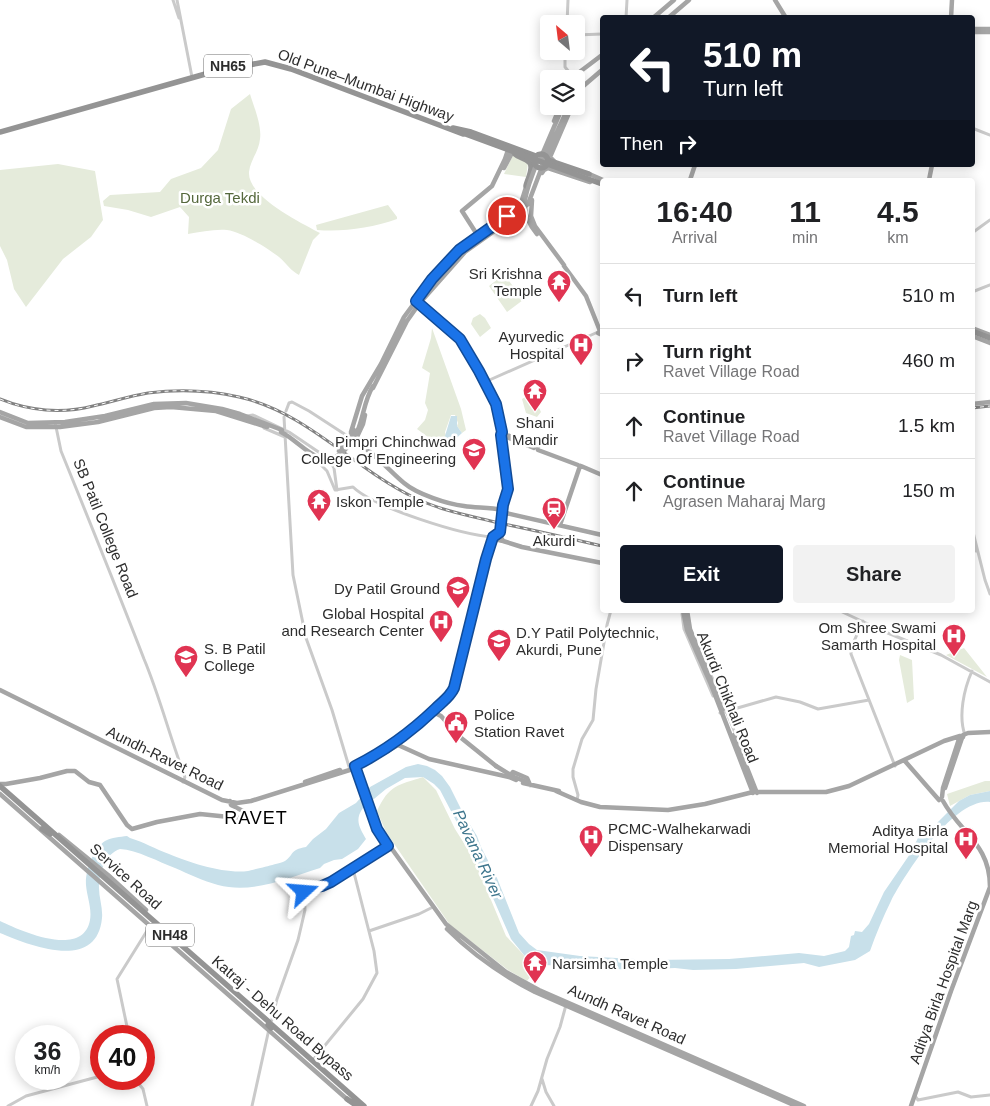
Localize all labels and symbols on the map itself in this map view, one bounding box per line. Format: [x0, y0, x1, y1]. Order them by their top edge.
north arrow [540, 15, 585, 60]
street label: Old Pune–Mumbai Highway [276, 45, 457, 125]
road number: NH65 [204, 54, 252, 78]
park label: Durga Tekdi [180, 189, 260, 206]
pin [486, 195, 528, 237]
place label: Sri Krishna Temple [469, 265, 543, 299]
temple icon: Sri Krishna Temple [546, 269, 572, 303]
place label: Ayurvedic Hospital [498, 328, 564, 362]
hospital icon: Ayurvedic Hospital [568, 332, 594, 366]
temple icon: Shani Mandir [522, 378, 548, 412]
place label: Shani Mandir [512, 414, 558, 448]
place label: Pimpri Chinchwad College Of Engineering [301, 433, 456, 467]
school or university icon: Pimpri Chinchwad College Of Engineering [461, 437, 487, 471]
street label: SB Patil College Road [70, 456, 142, 600]
temple icon: Iskon Temple [306, 488, 332, 522]
place label: Iskon Temple [336, 493, 424, 510]
station icon: Akurdi [541, 496, 567, 530]
place label: Akurdi [533, 532, 575, 549]
school or university icon: Dy Patil Ground [445, 575, 471, 609]
place label: Dy Patil Ground [334, 580, 440, 597]
place label: Global Hospital and Research Center [281, 605, 424, 639]
hospital icon: Global Hospital and Research Center [428, 609, 454, 643]
place label: Om Shree Swami Samarth Hospital [818, 619, 936, 653]
hospital icon: Om Shree Swami Samarth Hospital [941, 623, 967, 657]
place label: D.Y Patil Polytechnic, Akurdi, Pune [516, 624, 659, 658]
school or university icon: D.Y Patil Polytechnic, Akurdi, Pune [486, 628, 512, 662]
street label: Akurdi Chikhali Road [694, 629, 762, 765]
place label: S. B Patil College [204, 640, 266, 674]
school or university icon: S. B Patil College [173, 644, 199, 678]
place label: Police Station Ravet [474, 706, 565, 740]
public building icon: Police Station Ravet [443, 710, 469, 744]
street label: Aundh-Ravet Road [104, 722, 226, 794]
water label: Pavana River [450, 807, 506, 902]
district label: RAVET [224, 808, 288, 828]
place label: PCMC-Walhekarwadi Dispensary [608, 820, 751, 854]
place label: Aditya Birla Memorial Hospital [828, 822, 949, 856]
hospital icon: PCMC-Walhekarwadi Dispensary [578, 824, 604, 858]
hospital icon: Aditya Birla Memorial Hospital [953, 826, 979, 860]
street label: Service Road [87, 840, 165, 912]
position arrow [277, 865, 329, 917]
street label: Aditya Birla Hospital Marg [906, 898, 980, 1066]
road number: NH48 [146, 924, 194, 946]
temple icon: Narsimha Temple [522, 950, 548, 984]
street label: Katraj - Dehu Road Bypass [209, 952, 357, 1084]
place label: Narsimha Temple [552, 955, 668, 972]
street label: Aundh Ravet Road [566, 980, 688, 1048]
speed limit sign: 40 [90, 1025, 155, 1090]

